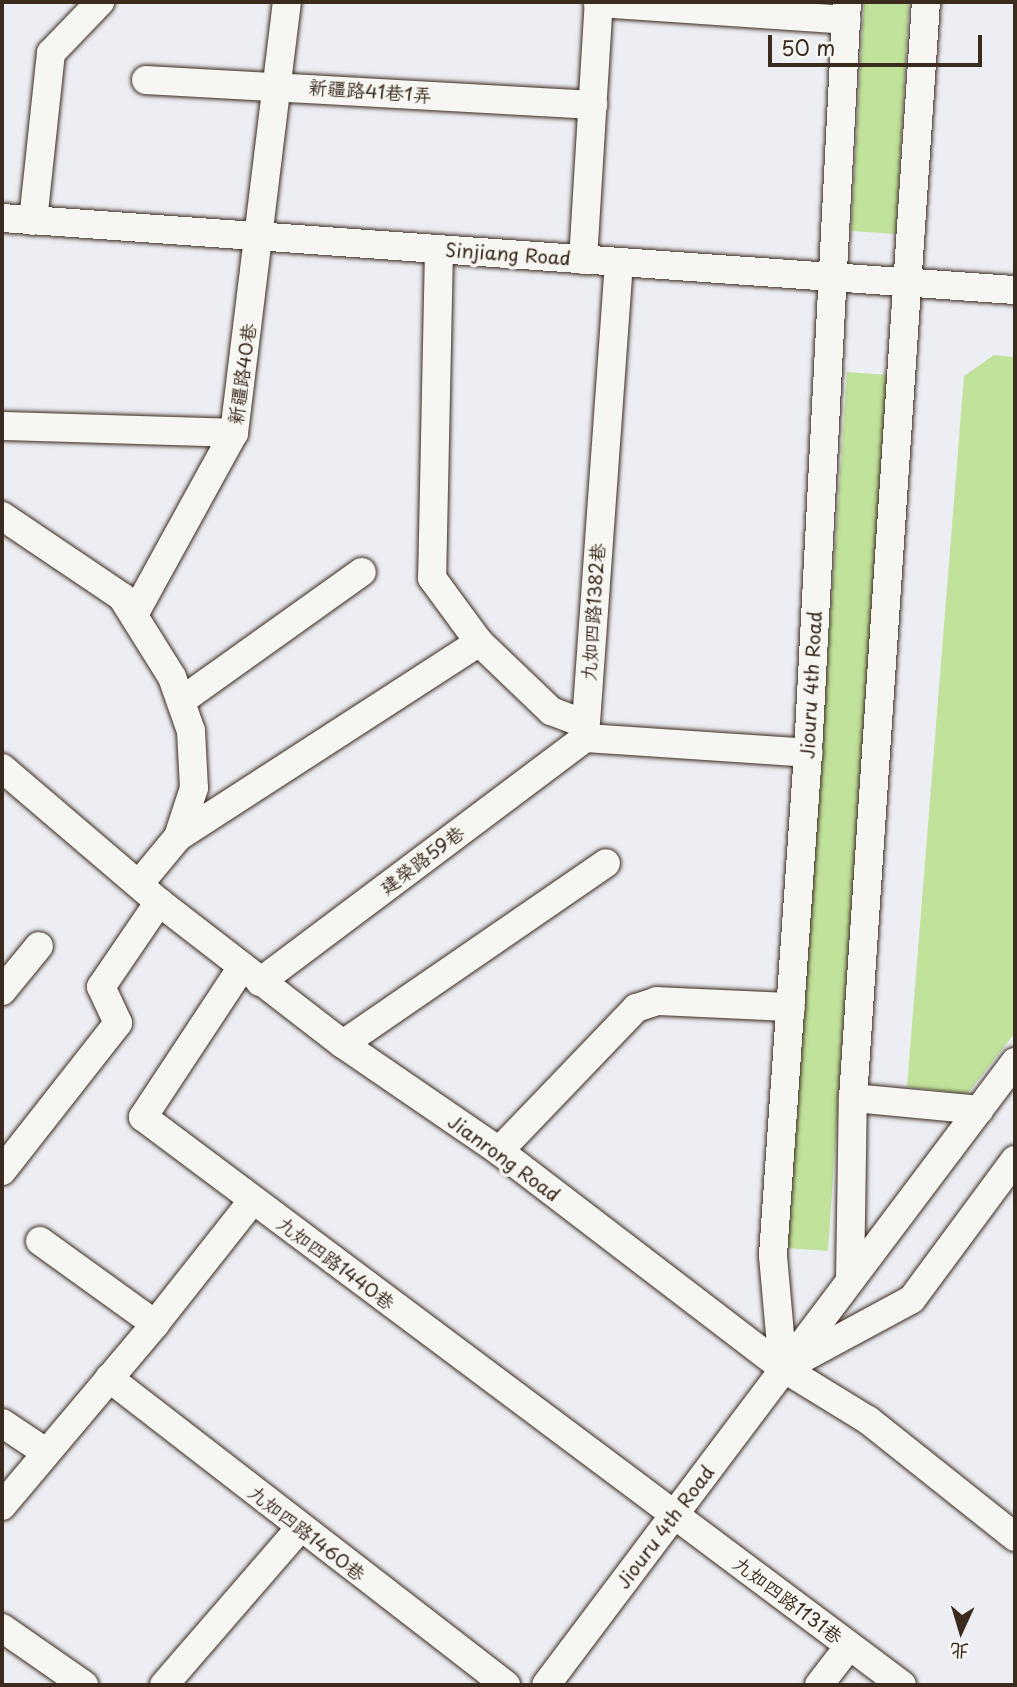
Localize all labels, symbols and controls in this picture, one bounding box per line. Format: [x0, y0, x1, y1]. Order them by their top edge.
scale bar [772, 21, 986, 65]
text: 50 m [781, 31, 835, 63]
street label: 新疆路41巷1弄 [308, 75, 432, 107]
street label: Sinjiang Road [444, 238, 572, 270]
street label: 新疆路40巷 [224, 322, 260, 426]
street label: 九如四路1382巷 [577, 542, 609, 682]
street label: Jiouru 4th Road [796, 611, 826, 759]
street label: 建榮路59巷 [375, 821, 469, 899]
street label: Jianrong Road [444, 1110, 564, 1206]
street label: 九如四路1440巷 [273, 1211, 399, 1315]
street label: Jiouru 4th Road [612, 1461, 718, 1593]
street label: 九如四路1460巷 [244, 1480, 370, 1586]
street label: 九如四路1131巷 [729, 1552, 847, 1648]
north arrow [926, 1596, 996, 1666]
text: 北 [949, 1637, 970, 1667]

